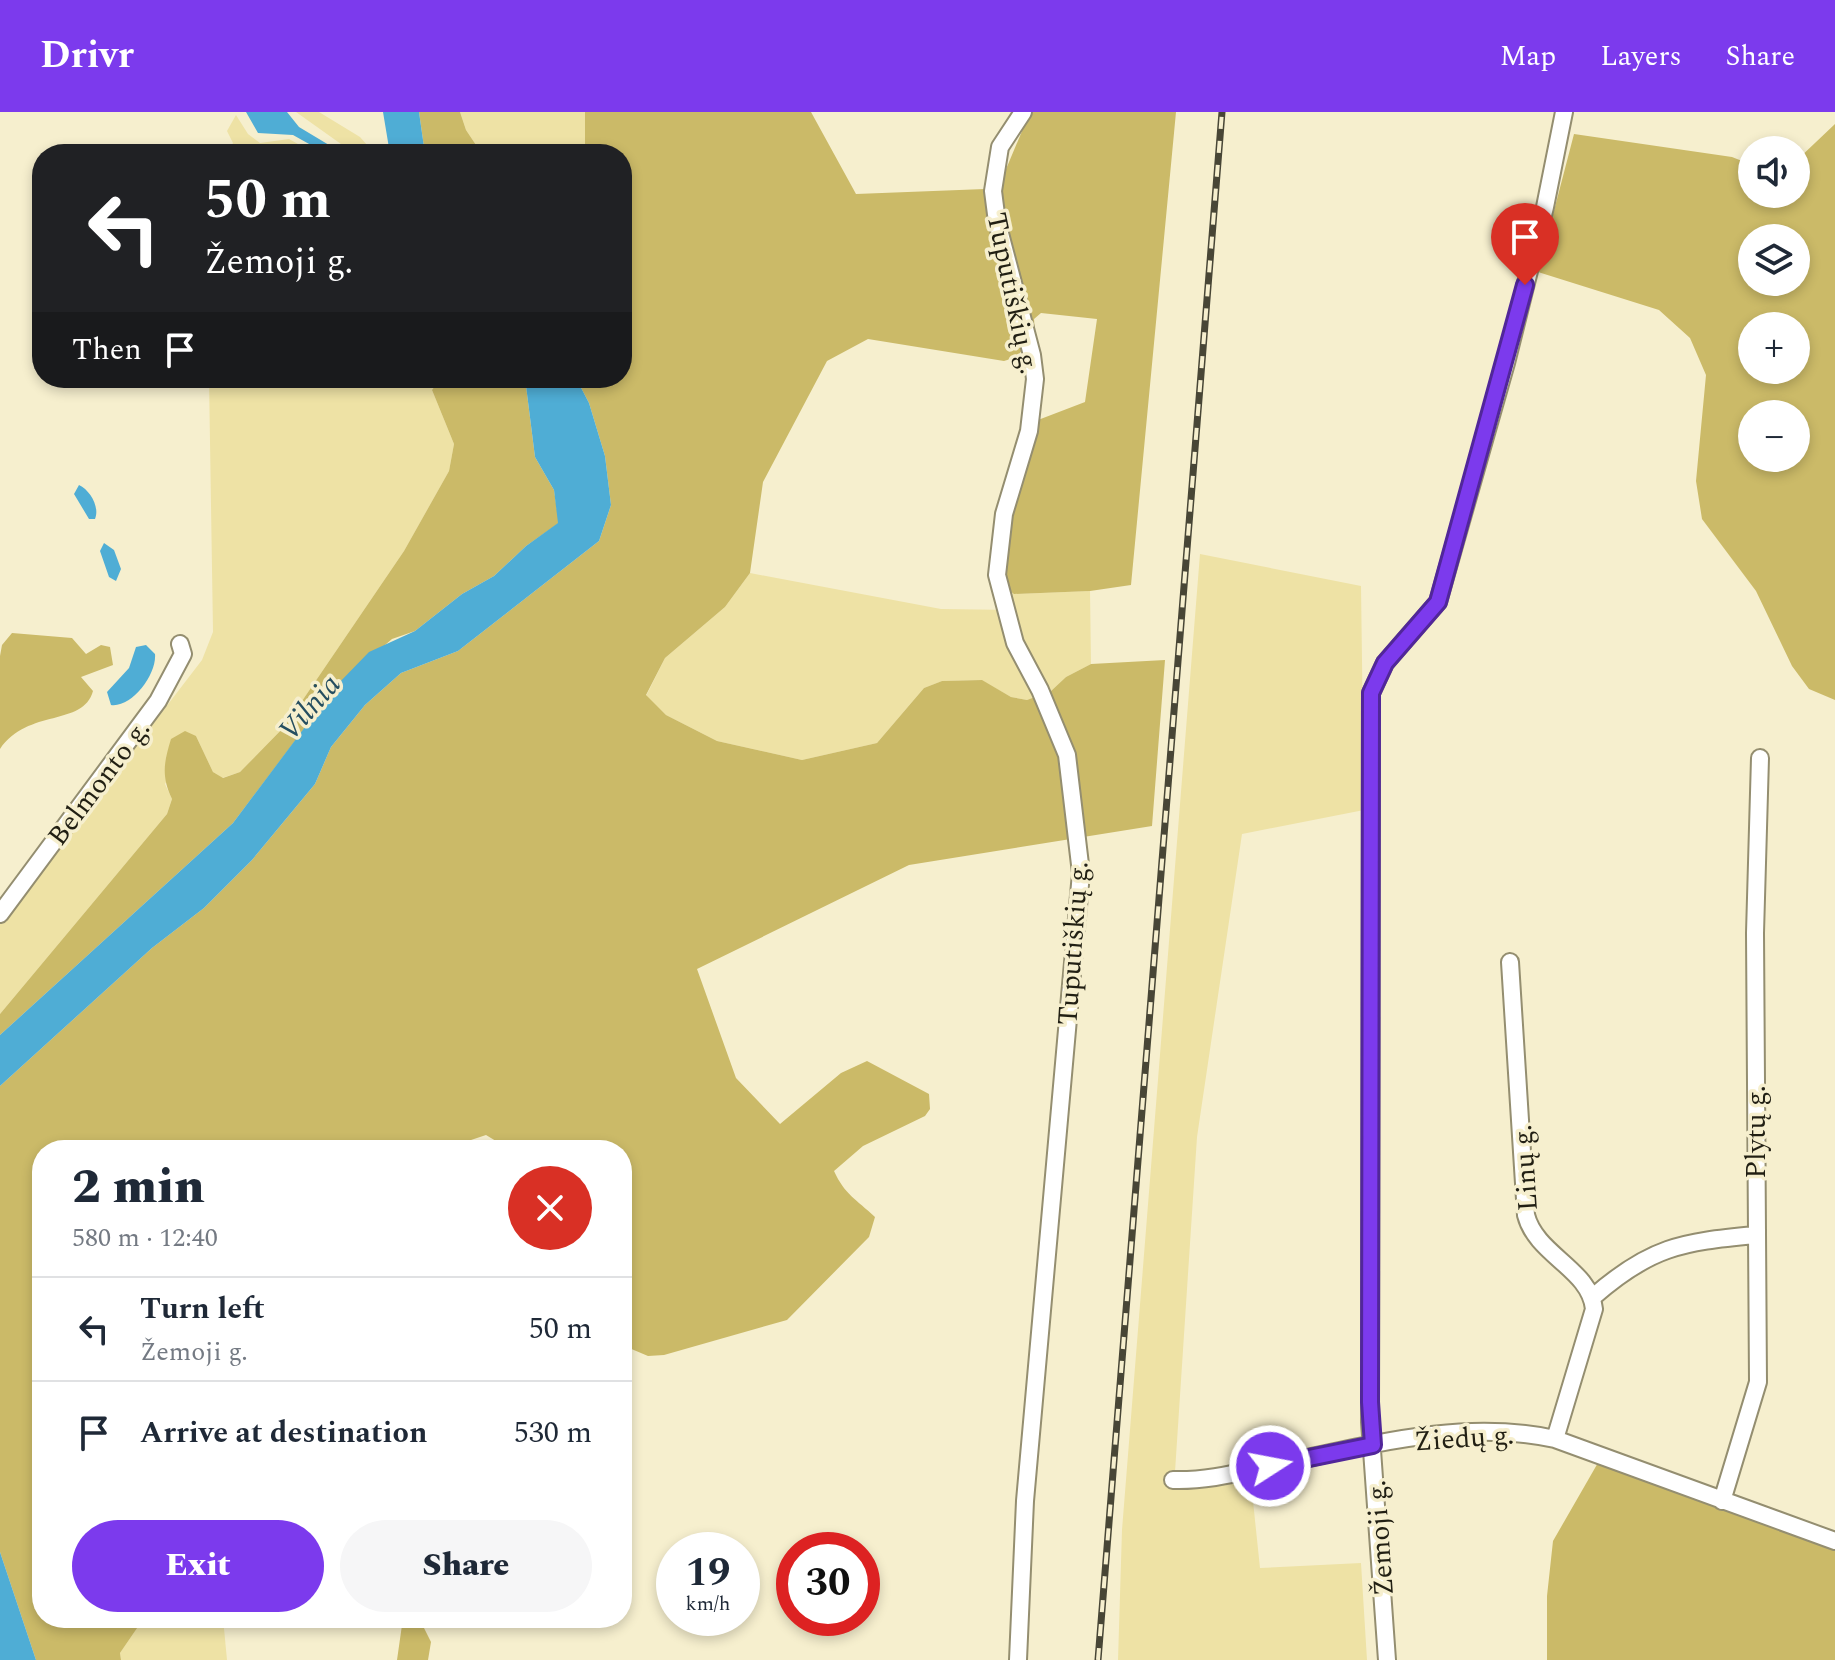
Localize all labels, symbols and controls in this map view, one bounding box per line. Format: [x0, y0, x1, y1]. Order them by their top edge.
text: Drivr [40, 27, 134, 85]
text: Map [1500, 35, 1556, 78]
text: Layers [1600, 35, 1682, 78]
text: Share [1726, 35, 1795, 78]
map controls [1738, 136, 1810, 472]
button: sound [1738, 136, 1810, 208]
text: 50 m [204, 158, 331, 243]
icon: left [72, 176, 176, 280]
pin [1491, 203, 1559, 285]
street label: Tuputiškių g. [974, 208, 1051, 378]
icon: arrive [1503, 215, 1547, 259]
button: layers [1738, 224, 1810, 296]
text: Žemoji g. [204, 235, 353, 290]
button: + [1738, 312, 1810, 384]
text: Then [72, 327, 142, 373]
icon: arrive [158, 328, 202, 372]
button: − [1738, 400, 1810, 472]
water label: Vilnia [267, 664, 352, 752]
street label: Belmonto g. [37, 710, 161, 855]
street label: Tuputiškių g. [1046, 860, 1101, 1027]
street label: Plytų g. [1735, 1085, 1778, 1179]
street label: Linų g. [1501, 1123, 1550, 1213]
text: 2 min [72, 1151, 205, 1224]
button: close [508, 1166, 592, 1250]
text: 580 m · 12:40 [72, 1218, 218, 1258]
text: Turn left [140, 1286, 265, 1332]
text: 50 m [529, 1306, 592, 1352]
icon: left [72, 1307, 116, 1351]
text: Žemoji g. [140, 1332, 248, 1372]
text: Arrive at destination [140, 1410, 427, 1456]
text: 530 m [514, 1410, 592, 1456]
icon: arrive [72, 1411, 116, 1455]
street label: Žiedų g. [1413, 1414, 1515, 1463]
position arrow [1228, 1424, 1312, 1508]
street label: Žemoji g. [1355, 1479, 1406, 1597]
button: Exit [72, 1520, 324, 1612]
button: Share [340, 1520, 592, 1612]
speed limit sign: 30 [776, 1532, 880, 1636]
text: 19 [686, 1543, 730, 1604]
text: km/h [686, 1589, 731, 1619]

